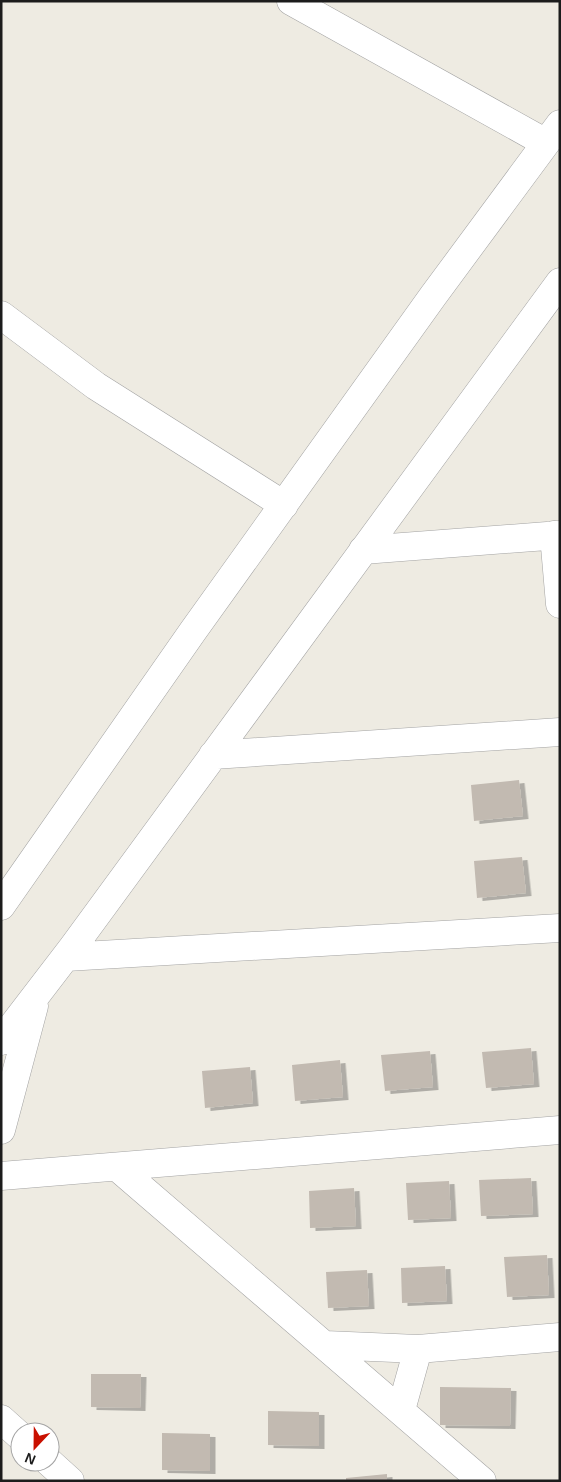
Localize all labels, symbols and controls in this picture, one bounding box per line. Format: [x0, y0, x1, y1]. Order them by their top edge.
north arrow [10, 1422, 60, 1472]
text: N [22, 1450, 38, 1468]

